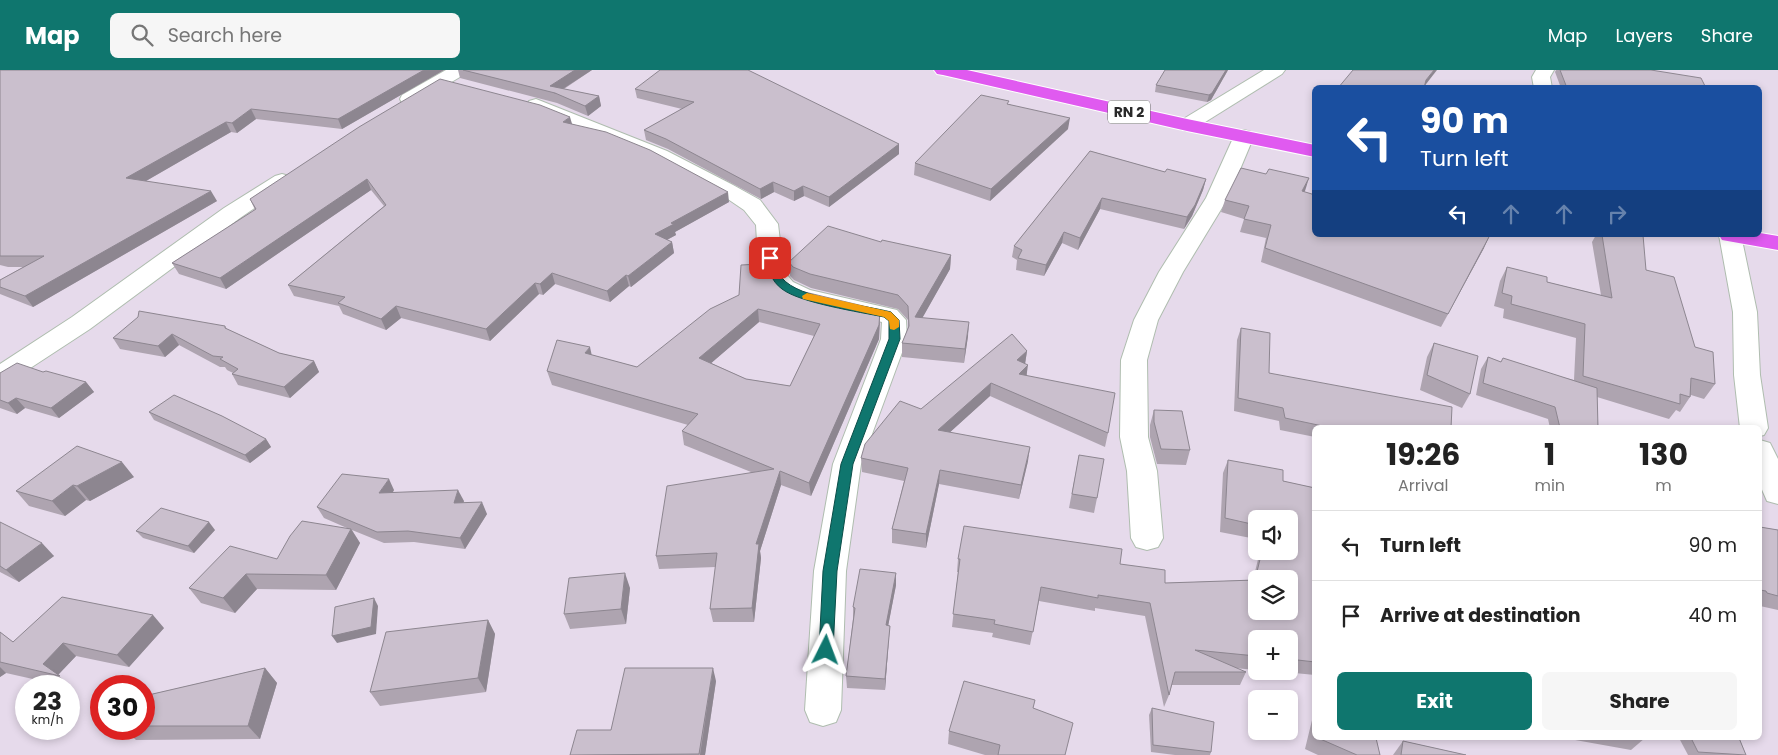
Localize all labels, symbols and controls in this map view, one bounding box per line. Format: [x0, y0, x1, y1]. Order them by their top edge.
search box [110, 13, 460, 58]
text: Map [25, 19, 80, 52]
icon: search [128, 21, 156, 49]
text: Search here [168, 22, 282, 49]
text: Map [1548, 23, 1588, 48]
text: Layers [1616, 23, 1673, 48]
text: Share [1701, 23, 1753, 48]
text: 90 m [1420, 96, 1509, 145]
road number: RN 2 [1108, 101, 1150, 124]
icon: left [1337, 105, 1402, 170]
text: Turn left [1420, 143, 1508, 174]
icon: left [1444, 200, 1472, 228]
icon: ahead [1497, 200, 1525, 228]
icon: ahead [1550, 200, 1578, 228]
icon: right [1603, 200, 1631, 228]
pin [749, 237, 791, 279]
icon: arrive [756, 244, 784, 272]
text: 19:26 [1386, 433, 1460, 476]
text: 1 [1544, 433, 1555, 476]
text: 130 [1639, 433, 1688, 476]
text: Arrival [1398, 474, 1448, 497]
text: min [1534, 474, 1565, 497]
text: m [1655, 474, 1672, 497]
map controls [1248, 510, 1298, 740]
button: sound [1248, 510, 1298, 560]
icon: left [1337, 532, 1365, 560]
text: Turn left [1380, 532, 1461, 559]
text: 90 m [1688, 532, 1737, 559]
button: layers [1248, 570, 1298, 620]
icon: arrive [1337, 602, 1365, 630]
text: Arrive at destination [1380, 602, 1581, 629]
text: 40 m [1688, 602, 1737, 629]
position arrow [799, 623, 851, 675]
button: + [1248, 630, 1298, 680]
button: Exit [1337, 672, 1532, 730]
button: Share [1542, 672, 1737, 730]
speed limit sign: 30 [90, 675, 155, 740]
text: 23 [33, 684, 62, 719]
button: − [1248, 690, 1298, 740]
text: km/h [32, 711, 63, 728]

